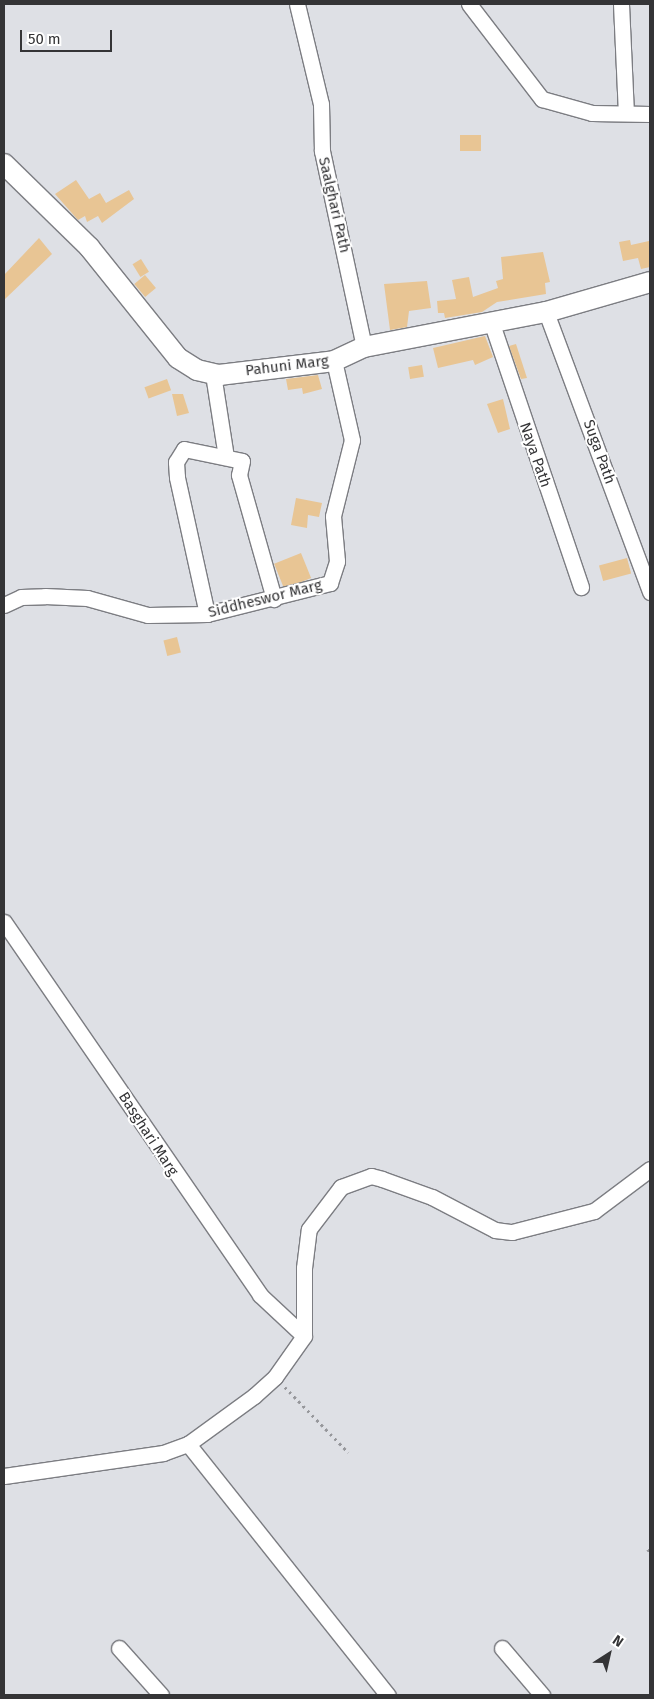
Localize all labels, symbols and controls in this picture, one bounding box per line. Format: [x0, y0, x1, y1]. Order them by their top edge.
scale bar [22, 20, 115, 52]
text: 50 m [28, 30, 61, 48]
street label: Saalghari Path [314, 155, 354, 255]
street label: Pahuni Marg [244, 352, 330, 380]
street label: Suga Path [579, 418, 619, 486]
street label: Naya Path [515, 420, 555, 490]
street label: Siddheswor Marg [206, 576, 324, 622]
street label: Basghari Marg [114, 1089, 182, 1179]
north arrow [584, 1629, 634, 1679]
text: N [609, 1632, 627, 1651]

